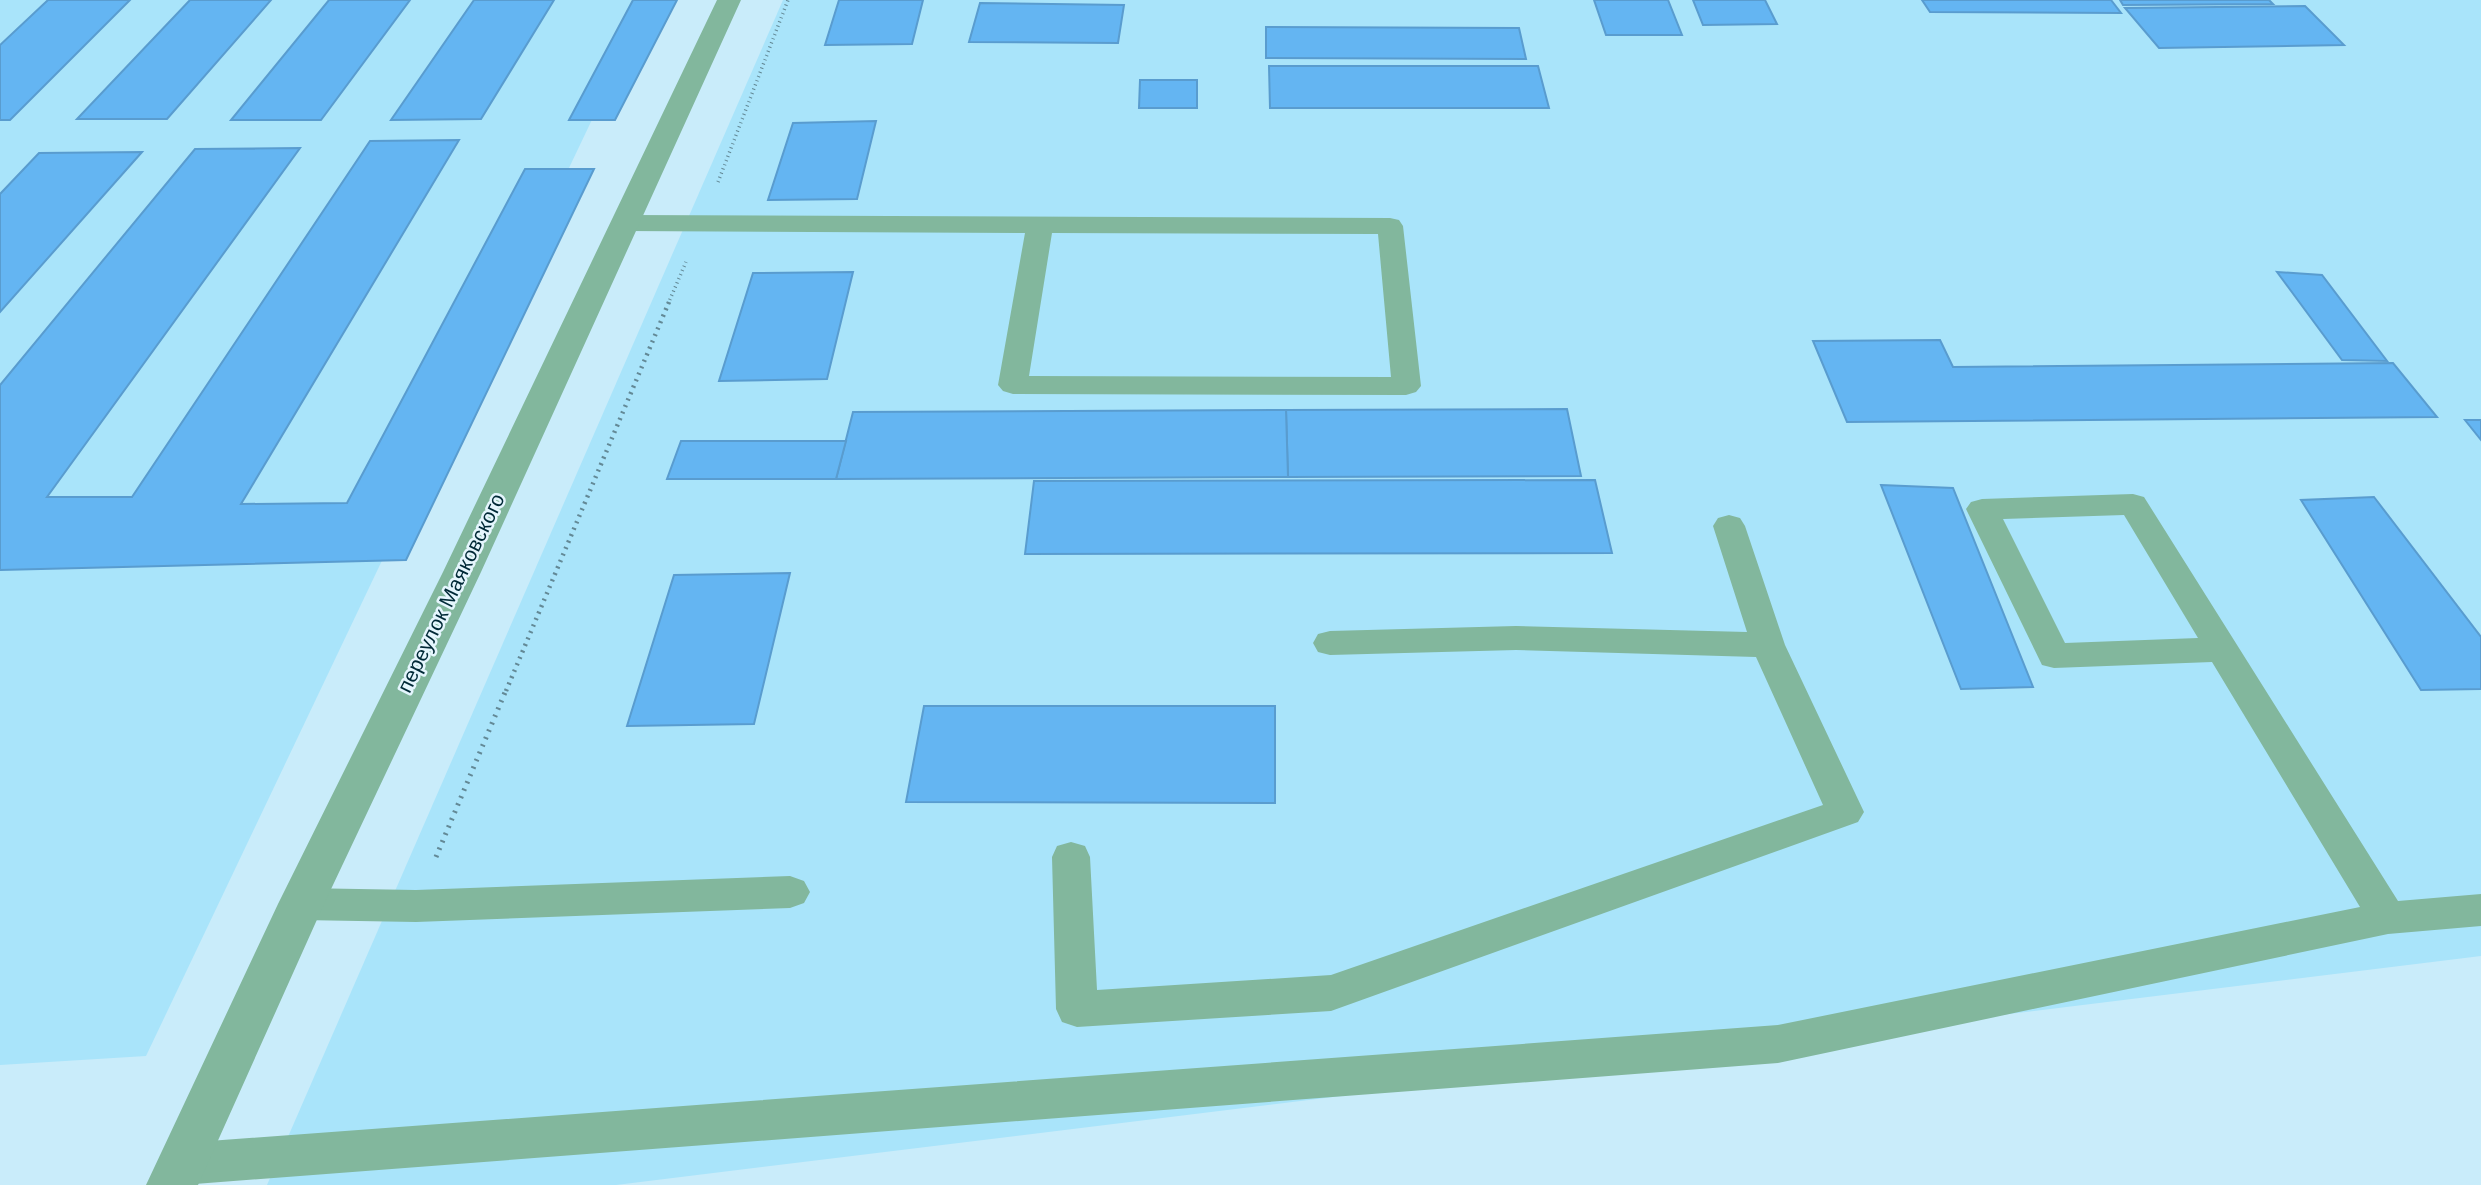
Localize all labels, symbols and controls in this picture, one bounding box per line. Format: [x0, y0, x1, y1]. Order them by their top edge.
street label: переулок Маяковского [391, 489, 511, 697]

